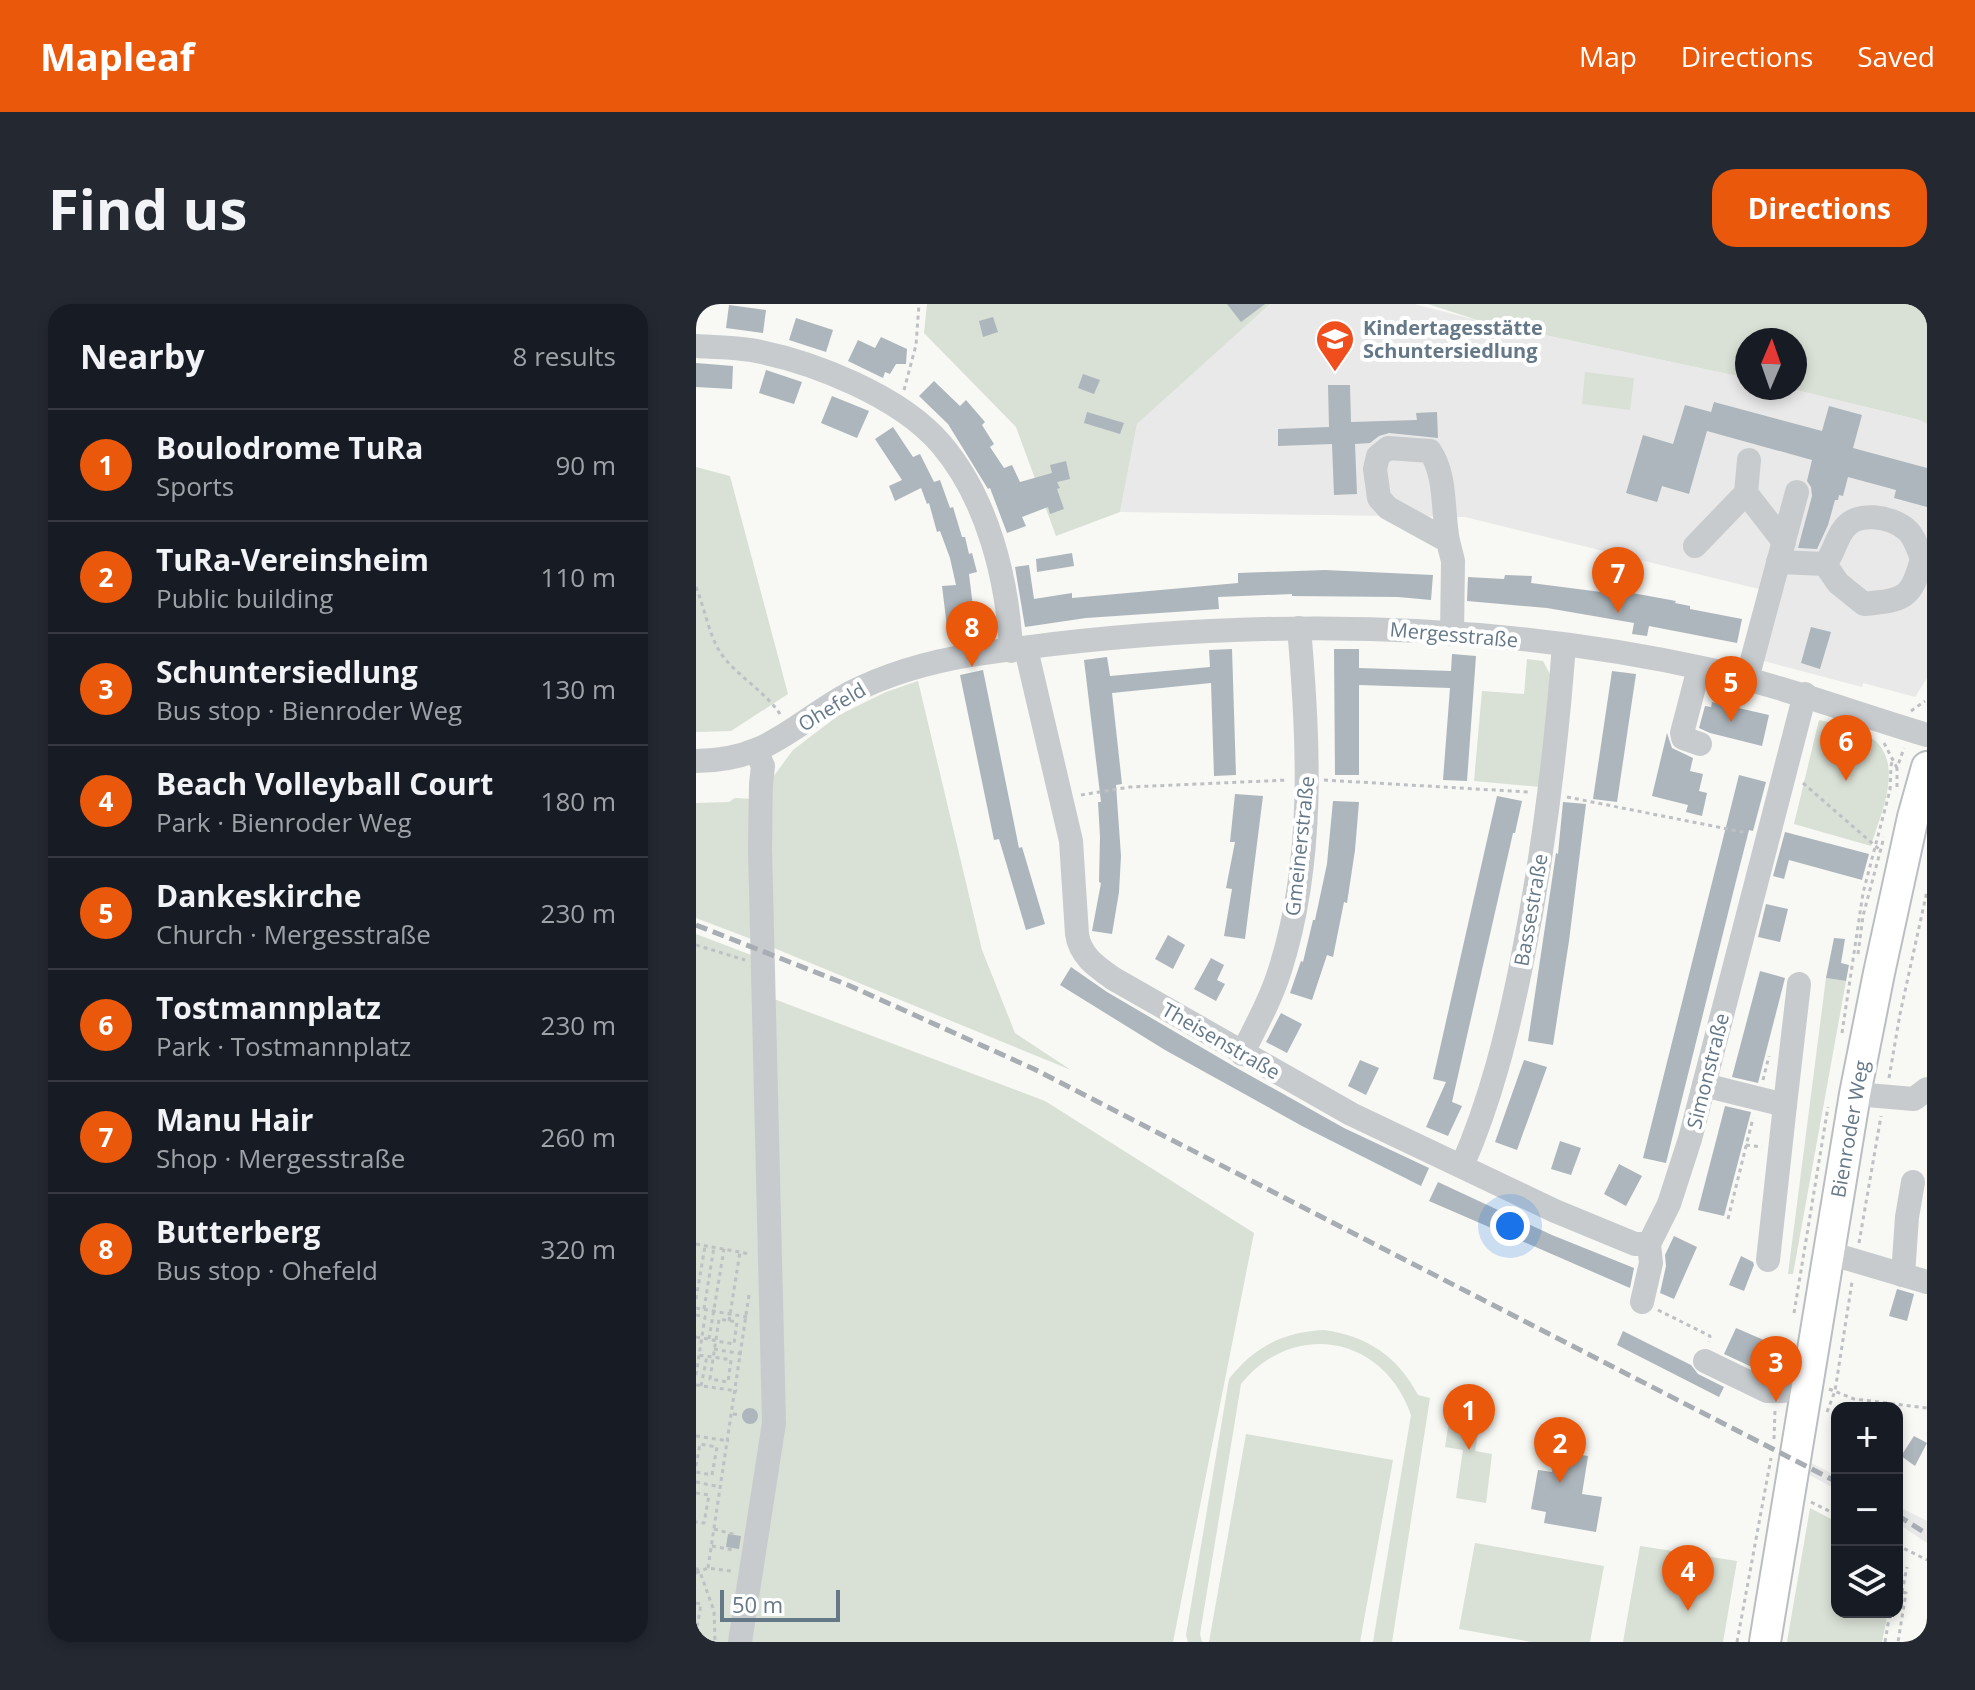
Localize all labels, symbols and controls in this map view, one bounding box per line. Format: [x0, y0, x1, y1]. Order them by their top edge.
text: Mapleaf [40, 30, 195, 82]
text: Map [1579, 37, 1637, 75]
text: Directions [1681, 37, 1813, 75]
text: Saved [1857, 37, 1935, 75]
button: Directions [1712, 169, 1927, 247]
text: Find us [48, 170, 247, 246]
place label: Kindertagesstätte Schuntersiedlung [1363, 314, 1543, 364]
school or university icon: Kindertagesstätte Schuntersiedlung [1314, 318, 1356, 373]
north arrow [1735, 328, 1807, 400]
text: Nearby [80, 333, 205, 379]
text: 8 results [513, 338, 616, 374]
text: Boulodrome TuRa [156, 427, 423, 468]
text: 1 [99, 447, 113, 483]
text: 90 m [555, 447, 616, 483]
text: Sports [156, 468, 234, 504]
text: TuRa-Vereinsheim [156, 539, 429, 580]
pin: 7 [1592, 547, 1644, 613]
text: 2 [99, 559, 113, 595]
text: 110 m [541, 559, 616, 595]
text: Public building [156, 580, 333, 616]
pin: 8 [946, 601, 998, 667]
street label: Mergesstraße [1389, 615, 1519, 654]
text: Schuntersiedlung [156, 651, 418, 692]
pin: 5 [1705, 656, 1757, 722]
text: 3 [99, 671, 113, 707]
text: 130 m [541, 671, 616, 707]
street label: Ohefeld [793, 676, 871, 737]
text: Bus stop · Bienroder Weg [156, 692, 462, 728]
pin: 6 [1820, 715, 1872, 781]
text: Beach Volleyball Court [156, 763, 493, 804]
street label: Gmeinerstraße [1279, 775, 1320, 917]
text: 4 [99, 783, 113, 819]
text: 180 m [541, 783, 616, 819]
text: Park · Bienroder Weg [156, 804, 412, 840]
street label: Bassestraße [1507, 851, 1554, 968]
text: Dankeskirche [156, 875, 362, 916]
text: 5 [99, 895, 113, 931]
text: 230 m [541, 895, 616, 931]
text: Church · Mergesstraße [156, 916, 431, 952]
text: Tostmannplatz [156, 987, 381, 1028]
street label: Theisenstraße [1157, 996, 1285, 1085]
text: 6 [99, 1007, 113, 1043]
text: 230 m [541, 1007, 616, 1043]
street label: Simonstraße [1680, 1010, 1735, 1132]
text: Park · Tostmannplatz [156, 1028, 411, 1064]
street label: Bienroder Weg [1824, 1058, 1875, 1200]
text: Manu Hair [156, 1099, 314, 1140]
text: 7 [99, 1119, 113, 1155]
text: 260 m [541, 1119, 616, 1155]
text: Shop · Mergesstraße [156, 1140, 405, 1176]
your location [1490, 1206, 1530, 1246]
text: Butterberg [156, 1211, 321, 1252]
text: 8 [99, 1231, 113, 1267]
text: 320 m [541, 1231, 616, 1267]
text: Bus stop · Ohefeld [156, 1252, 378, 1288]
pin: 3 [1750, 1336, 1802, 1402]
pin: 1 [1443, 1384, 1495, 1450]
map controls [1831, 1402, 1903, 1618]
button: + [1831, 1402, 1903, 1474]
pin: 2 [1534, 1417, 1586, 1483]
button: − [1831, 1474, 1903, 1546]
pin: 4 [1662, 1545, 1714, 1611]
button: layers [1831, 1546, 1903, 1618]
scale bar [720, 1586, 840, 1622]
text: 50 m [732, 1589, 783, 1619]

